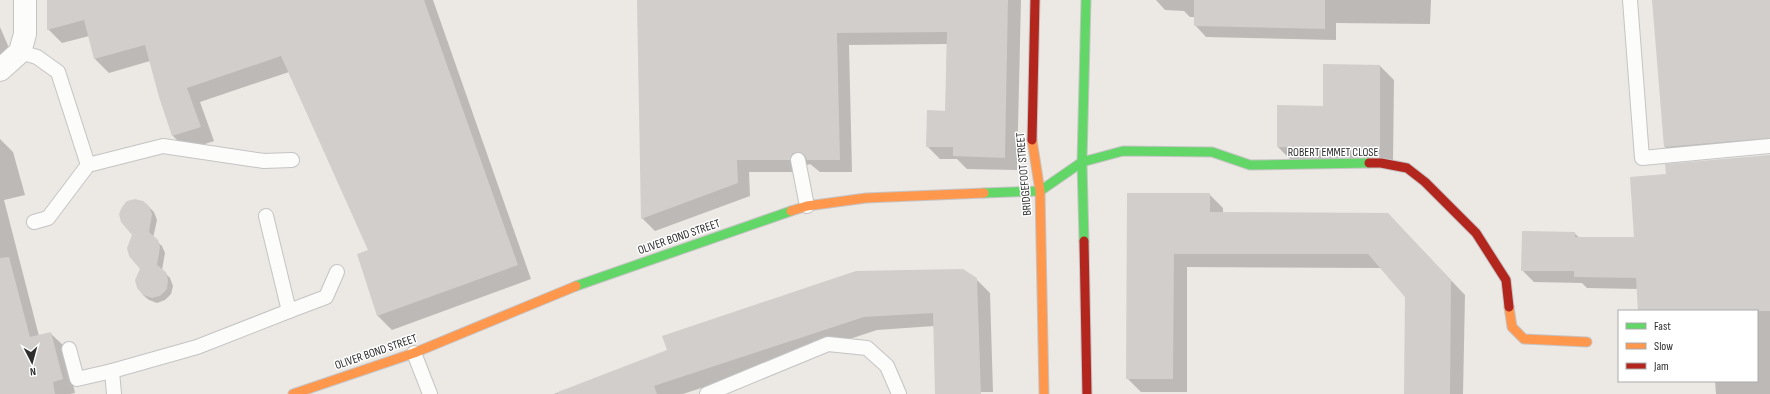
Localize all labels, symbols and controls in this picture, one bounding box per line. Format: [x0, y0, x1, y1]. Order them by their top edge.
street label: BRIDGEFOOT STREET [1013, 132, 1035, 216]
street label: ROBERT EMMET CLOSE [1288, 145, 1378, 160]
street label: OLIVER BOND STREET [636, 216, 722, 258]
legend [1618, 310, 1758, 382]
text: Fast [1654, 319, 1671, 334]
street label: OLIVER BOND STREET [333, 331, 419, 373]
text: Slow [1654, 339, 1673, 354]
north arrow [12, 342, 52, 382]
text: Jam [1653, 359, 1669, 374]
text: N [29, 365, 37, 378]

